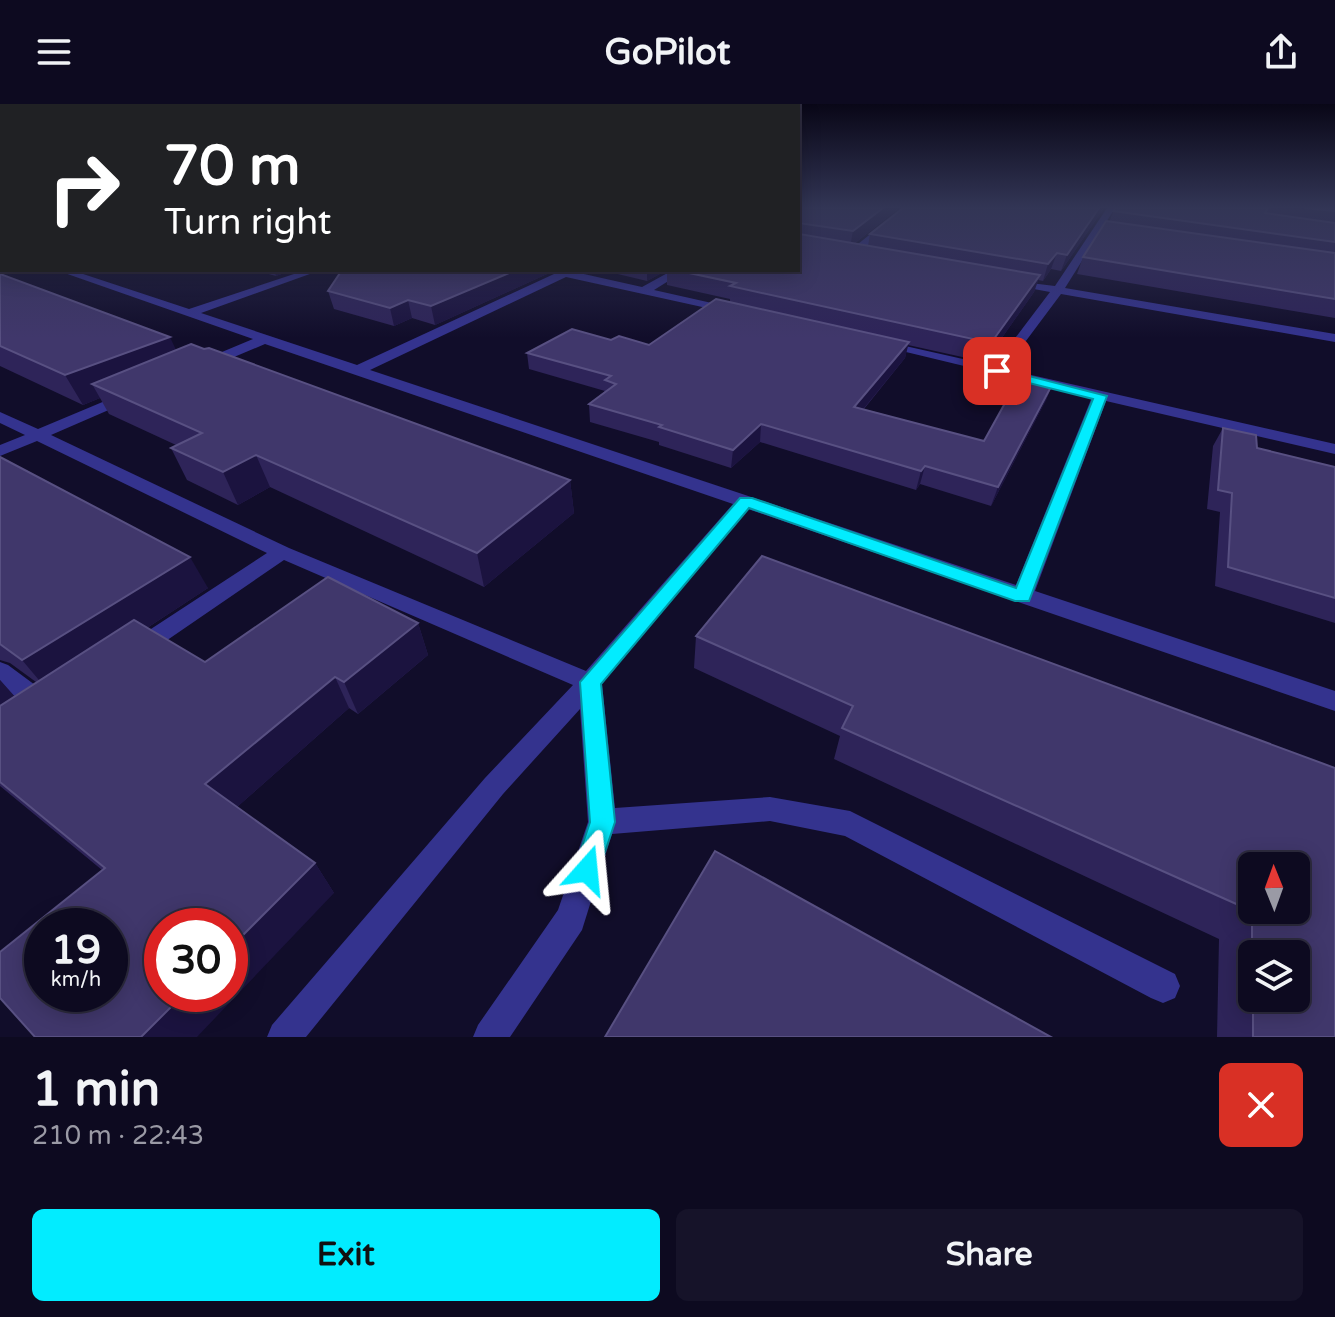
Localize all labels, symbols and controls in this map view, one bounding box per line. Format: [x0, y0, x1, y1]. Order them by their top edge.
icon: menu [32, 30, 76, 74]
icon: share [1259, 30, 1303, 74]
text: GoPilot [605, 31, 730, 74]
text: 70 m [164, 133, 300, 200]
icon: right [32, 136, 136, 240]
text: Turn right [164, 201, 331, 244]
pin [963, 337, 1031, 405]
icon: arrive [975, 349, 1019, 393]
position arrow [545, 828, 629, 912]
north arrow [1238, 852, 1310, 924]
map controls [1238, 852, 1310, 1012]
speed limit sign: 30 [144, 908, 248, 1012]
text: 19 [51, 926, 101, 974]
button: layers [1238, 940, 1310, 1012]
text: km/h [51, 968, 101, 992]
text: 1 min [32, 1061, 160, 1119]
button: close [1219, 1063, 1303, 1147]
text: 210 m · 22:43 [32, 1120, 204, 1151]
button: Exit [32, 1209, 660, 1301]
button: Share [676, 1209, 1303, 1301]

